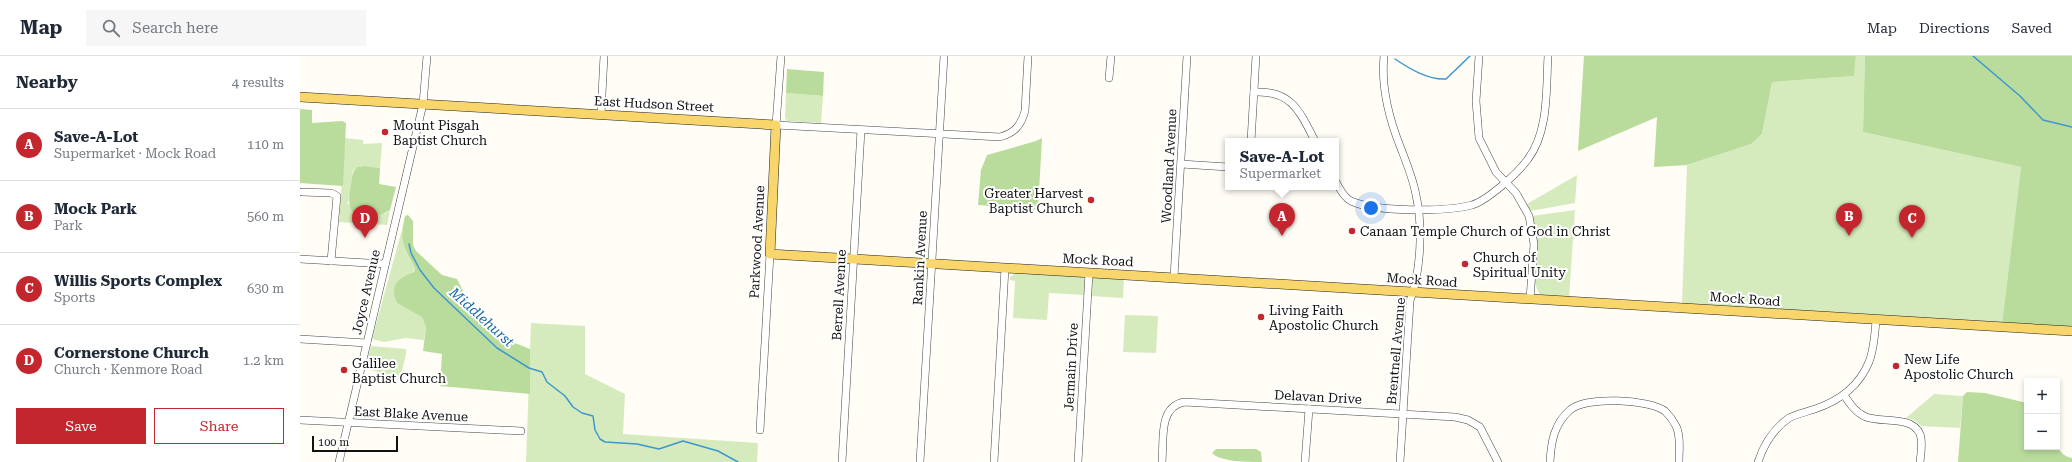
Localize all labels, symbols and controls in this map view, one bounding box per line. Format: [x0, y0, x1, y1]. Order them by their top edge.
search box [86, 10, 366, 46]
text: Map [20, 16, 62, 39]
icon: search [100, 17, 122, 39]
text: Search here [132, 19, 218, 37]
text: Map [1867, 20, 1897, 36]
text: Directions [1919, 20, 1989, 36]
text: Saved [2011, 20, 2052, 36]
text: Nearby [16, 72, 78, 92]
text: 4 results [232, 75, 284, 90]
street label: East Hudson Street [594, 93, 714, 115]
street label: Woodland Avenue [1159, 108, 1179, 224]
place label: Mount Pisgah Baptist Church [393, 118, 488, 148]
marker: Mount Pisgah Baptist Church [380, 127, 390, 137]
text: Save-A-Lot [54, 128, 138, 146]
text: A [24, 137, 34, 152]
text: 110 m [247, 137, 284, 152]
popup [1225, 138, 1339, 190]
text: Supermarket · Mock Road [54, 146, 216, 161]
text: Save-A-Lot [1240, 148, 1324, 166]
text: Supermarket [1240, 166, 1321, 181]
street label: Parkwood Avenue [747, 185, 767, 299]
place label: Greater Harvest Baptist Church [984, 186, 1084, 216]
marker: Greater Harvest Baptist Church [1086, 195, 1096, 205]
your location [1361, 198, 1381, 218]
text: Mock Park [54, 200, 137, 218]
pin: A [1269, 203, 1295, 236]
pin: B [1836, 203, 1862, 236]
pin: D [352, 205, 378, 238]
pin: C [1899, 205, 1925, 238]
text: B [24, 209, 34, 224]
text: 560 m [247, 209, 284, 224]
street label: Rankin Avenue [910, 210, 930, 306]
text: Park [54, 218, 83, 233]
place label: Canaan Temple Church of God in Christ [1360, 224, 1610, 239]
marker: Canaan Temple Church of God in Christ [1347, 226, 1357, 236]
street label: Joyce Avenue [349, 248, 383, 336]
street label: Berrell Avenue [829, 249, 849, 341]
place label: Church of Spiritual Unity [1473, 250, 1566, 280]
street label: Mock Road [1062, 251, 1134, 269]
marker: Church of Spiritual Unity [1460, 259, 1470, 269]
street label: Mock Road [1386, 270, 1459, 290]
text: Willis Sports Complex [54, 272, 222, 290]
text: C [24, 281, 34, 296]
text: 630 m [247, 281, 284, 296]
water label: Middlehurst [446, 283, 518, 351]
street label: Mock Road [1709, 289, 1782, 309]
text: Sports [54, 290, 95, 305]
street label: Brentnell Avenue [1384, 297, 1408, 405]
place label: Living Faith Apostolic Church [1269, 303, 1379, 333]
marker: Living Faith Apostolic Church [1256, 312, 1266, 322]
street label: Jermain Drive [1061, 323, 1081, 411]
text: Cornerstone Church [54, 344, 209, 362]
place label: New Life Apostolic Church [1904, 352, 2014, 382]
text: D [24, 353, 34, 368]
text: 1.2 km [243, 353, 284, 368]
place label: Galilee Baptist Church [352, 356, 447, 386]
marker: New Life Apostolic Church [1891, 361, 1901, 371]
text: Church · Kenmore Road [54, 362, 203, 377]
marker: Galilee Baptist Church [339, 365, 349, 375]
map controls [2024, 378, 2060, 450]
button: + [2024, 378, 2060, 414]
street label: Delavan Drive [1274, 387, 1362, 407]
street label: East Blake Avenue [353, 404, 469, 424]
button: Save [16, 408, 146, 444]
button: Share [154, 408, 284, 444]
button: − [2024, 414, 2060, 450]
scale bar [312, 434, 398, 453]
text: 100 m [318, 436, 349, 449]

